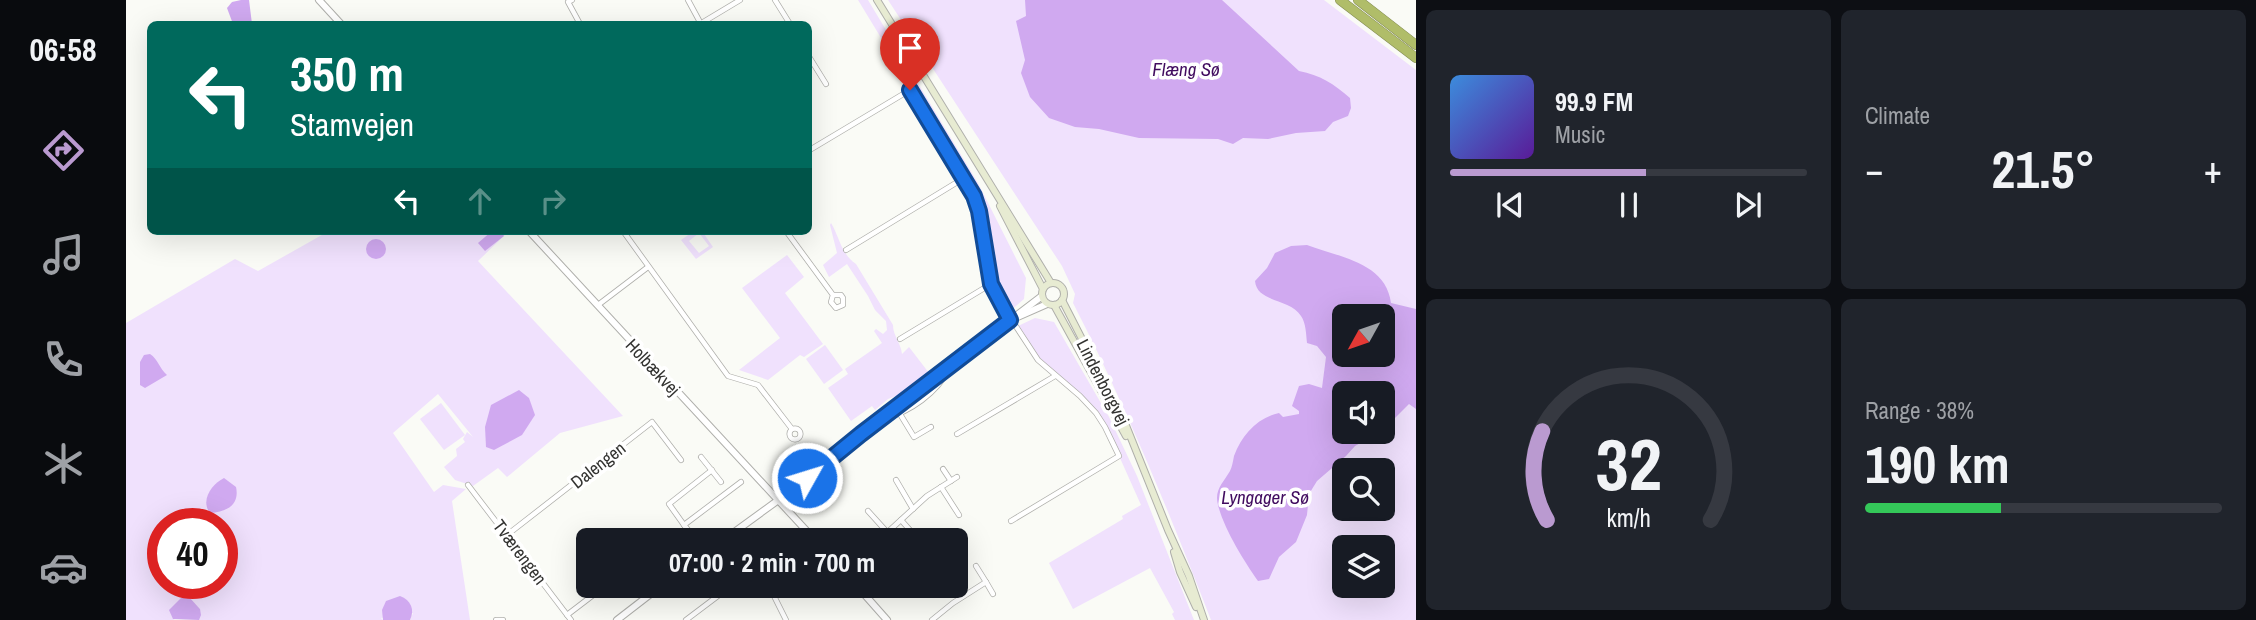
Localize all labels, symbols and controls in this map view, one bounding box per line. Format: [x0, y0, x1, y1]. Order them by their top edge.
pin [880, 18, 940, 90]
text: 06:58 [29, 28, 97, 71]
icon: arrive [891, 29, 929, 67]
text: 350 m [290, 40, 404, 106]
icon: left [175, 49, 266, 140]
water label: Flæng Sø [1152, 56, 1220, 82]
text: 99.9 FM [1555, 84, 1633, 119]
text: Climate [1865, 100, 1930, 131]
text: Stamvejen [290, 103, 414, 146]
text: Music [1555, 119, 1605, 150]
icon: directions [39, 126, 88, 175]
text: 21.5° [1992, 134, 2095, 204]
text: − [1865, 144, 1883, 195]
text: + [2204, 144, 2222, 195]
icon: left [388, 182, 426, 220]
icon: ahead [461, 182, 499, 220]
icon: right [534, 182, 572, 220]
icon: previous [1491, 186, 1529, 224]
icon: pause [1610, 186, 1648, 224]
icon: next [1729, 186, 1767, 224]
icon: music [39, 230, 88, 279]
north arrow [1332, 304, 1395, 368]
map controls [1332, 304, 1395, 598]
street label: Holbækvej [620, 333, 686, 401]
icon: phone [39, 335, 88, 384]
street label: Lindenborgvej [1071, 335, 1135, 429]
button: sound [1332, 381, 1395, 444]
text: Range · 38% [1865, 395, 1974, 426]
text: 32 [1595, 416, 1662, 514]
text: 190 km [1865, 429, 2010, 499]
street label: Dalengen [565, 436, 631, 494]
icon: climate [39, 439, 88, 488]
position arrow [770, 441, 844, 515]
button: search [1332, 458, 1395, 521]
water label: Lyngager Sø [1221, 484, 1309, 510]
text: km/h [1606, 501, 1651, 535]
speed limit sign: 40 [147, 508, 238, 599]
street label: Tværengen [487, 514, 553, 590]
button: layers [1332, 535, 1395, 598]
icon: car [39, 543, 88, 592]
text: 07:00 · 2 min · 700 m [669, 545, 875, 580]

